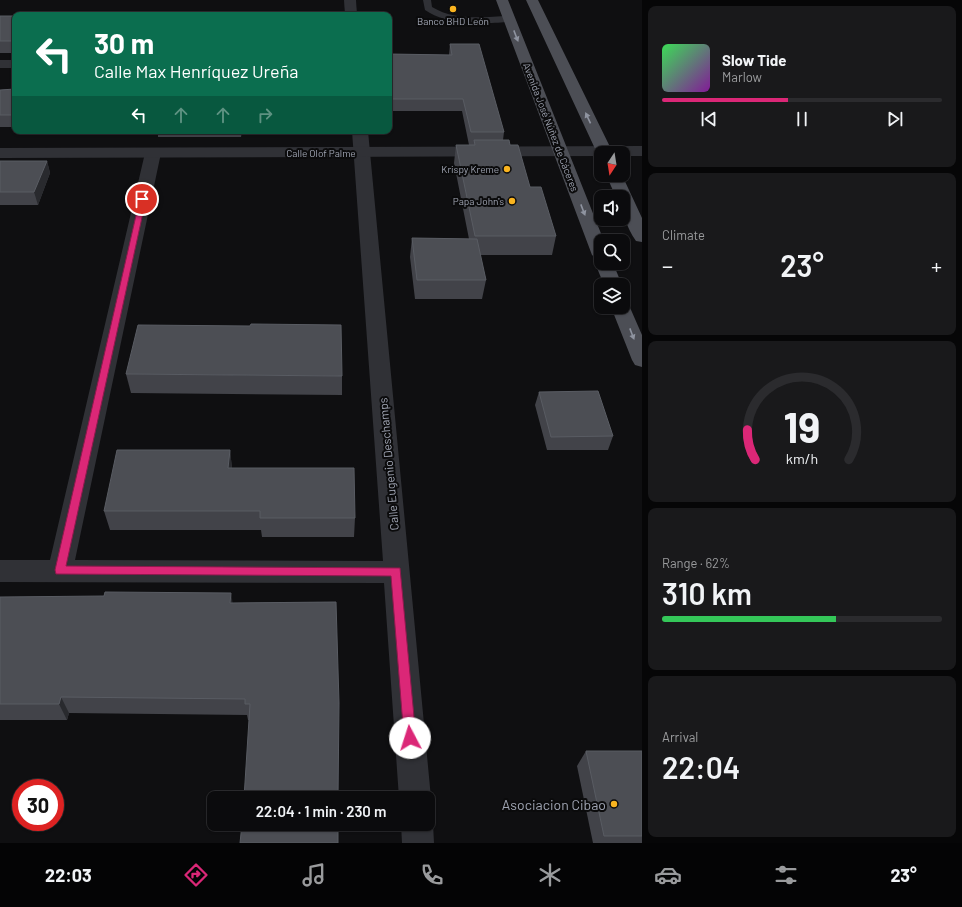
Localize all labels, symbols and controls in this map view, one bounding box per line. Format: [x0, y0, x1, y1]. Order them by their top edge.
marker: Banco BHD León [448, 4, 458, 14]
place label: Banco BHD León [417, 15, 489, 27]
text: 30 m [94, 26, 154, 60]
icon: left [28, 28, 80, 80]
one-way arrow [514, 31, 520, 43]
text: Slow Tide [722, 51, 786, 69]
text: Calle Max Henríquez Ureña [94, 60, 299, 82]
street label: Avenida José Núñez de Cáceres [521, 61, 581, 193]
text: Marlow [722, 69, 762, 85]
icon: left [128, 104, 150, 126]
icon: ahead [170, 104, 192, 126]
icon: ahead [212, 104, 234, 126]
icon: right [254, 104, 276, 126]
icon: previous [698, 108, 720, 130]
icon: pause [791, 108, 813, 130]
icon: next [884, 108, 906, 130]
one-way arrow [585, 112, 591, 124]
north arrow [594, 146, 630, 182]
map controls [594, 146, 630, 314]
street label: Calle Olof Palme [286, 147, 356, 159]
place label: Krispy Kreme [441, 163, 499, 175]
marker: Krispy Kreme [502, 164, 512, 174]
pin [125, 182, 159, 216]
icon: arrive [131, 188, 153, 210]
button: sound [594, 190, 630, 226]
place label: Papa John's [453, 195, 504, 207]
marker: Papa John's [507, 196, 517, 206]
one-way arrow [581, 204, 587, 216]
text: Climate [662, 227, 705, 243]
button: search [594, 234, 630, 270]
text: 23° [780, 247, 824, 283]
text: − [662, 252, 673, 278]
text: + [931, 252, 942, 278]
button: layers [594, 278, 630, 314]
one-way arrow [629, 328, 635, 340]
street label: Calle Eugenio Deschamps [375, 397, 401, 531]
text: 19 [784, 400, 820, 450]
text: km/h [786, 449, 818, 466]
text: Range · 62% [662, 555, 730, 571]
text: 310 km [662, 575, 752, 611]
position arrow [389, 717, 431, 759]
text: Arrival [662, 729, 698, 745]
text: 22:04 [662, 749, 740, 785]
speed limit sign: 30 [12, 779, 64, 831]
place label: Asociacion Cibao [502, 796, 606, 813]
marker: Asociacion Cibao [609, 799, 619, 809]
text: 22:04 · 1 min · 230 m [256, 802, 386, 820]
icon: directions [182, 861, 210, 889]
icon: music [300, 861, 328, 889]
icon: phone [418, 861, 446, 889]
icon: climate [536, 861, 564, 889]
icon: car [654, 861, 682, 889]
icon: filters [772, 861, 800, 889]
text: 22:03 [45, 864, 92, 886]
text: 23° [891, 864, 917, 886]

